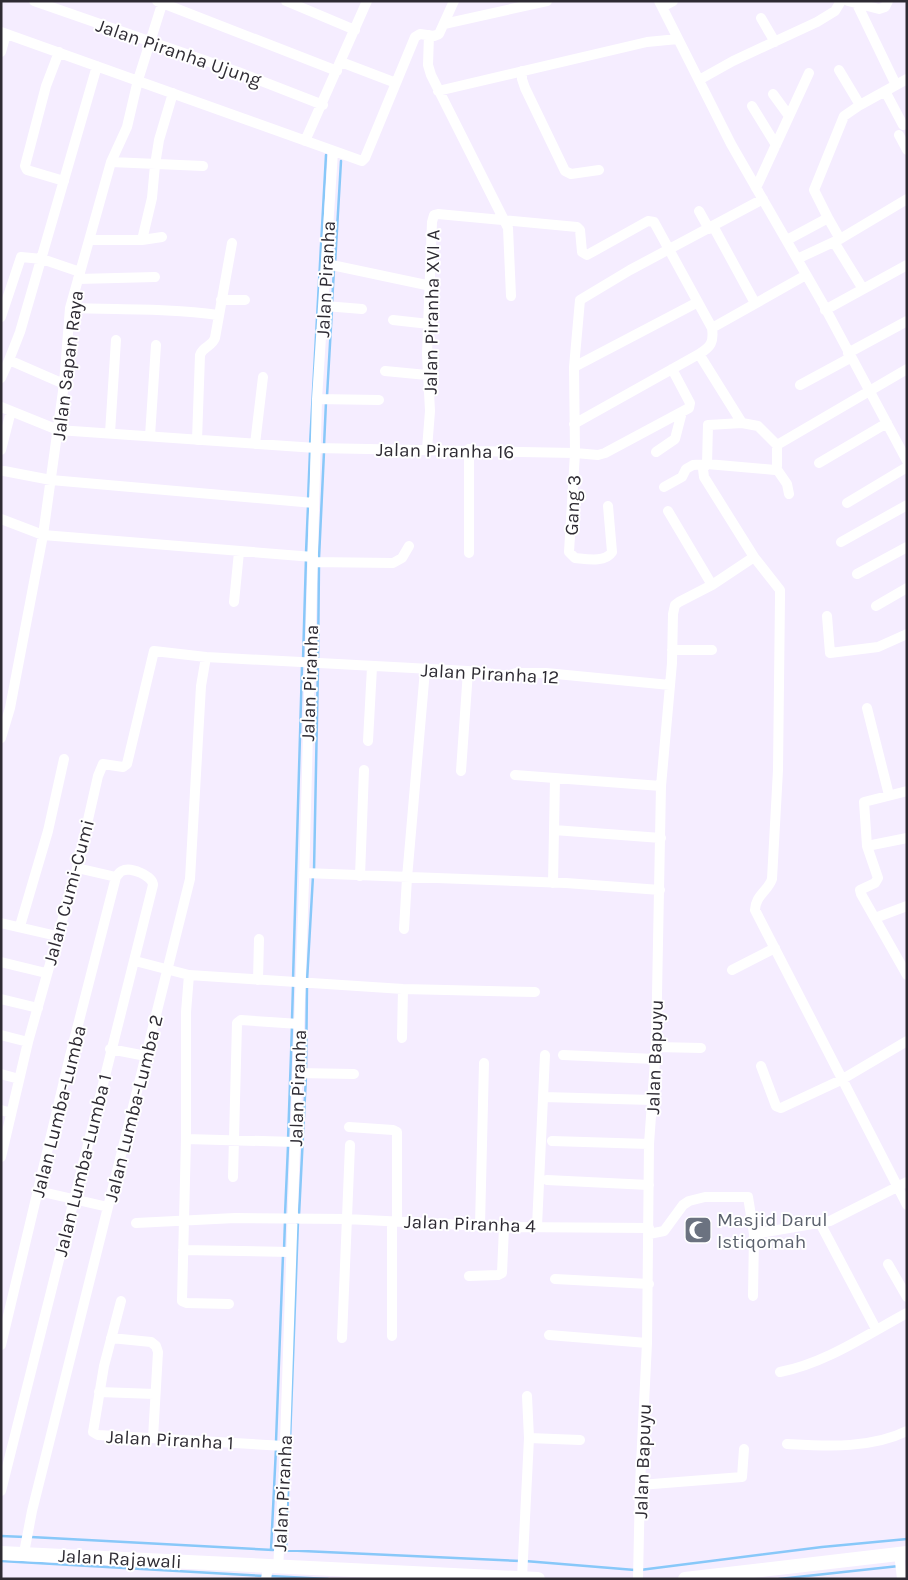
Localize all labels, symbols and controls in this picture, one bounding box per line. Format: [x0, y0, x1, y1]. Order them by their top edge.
street label: Jalan Piranha Ujung [93, 14, 264, 92]
street label: Jalan Piranha [312, 220, 340, 338]
street label: Jalan Piranha XVI A [420, 229, 444, 395]
street label: Jalan Sapan Raya [48, 289, 88, 441]
street label: Jalan Piranha 16 [376, 439, 514, 463]
street label: Gang 3 [560, 474, 586, 536]
street label: Jalan Piranha [297, 624, 323, 742]
street label: Jalan Piranha 12 [420, 659, 560, 689]
street label: Jalan Cumi-Cumi [39, 817, 99, 967]
street label: Jalan Bapuyu [642, 999, 668, 1115]
street label: Jalan Lumba-Lumba 2 [100, 1013, 168, 1204]
street label: Jalan Lumba-Lumba [27, 1023, 91, 1199]
street label: Jalan Piranha [285, 1029, 311, 1147]
street label: Jalan Lumba-Lumba 1 [50, 1072, 116, 1259]
place label: Masjid Darul Istiqomah [717, 1209, 828, 1253]
street label: Jalan Piranha 4 [404, 1211, 537, 1237]
mosque icon: Masjid Darul Istiqomah [683, 1215, 713, 1245]
street label: Jalan Bapuyu [630, 1403, 656, 1519]
street label: Jalan Piranha 1 [106, 1426, 234, 1454]
street label: Jalan Piranha [269, 1434, 297, 1552]
street label: Jalan Rajawali [58, 1545, 182, 1573]

